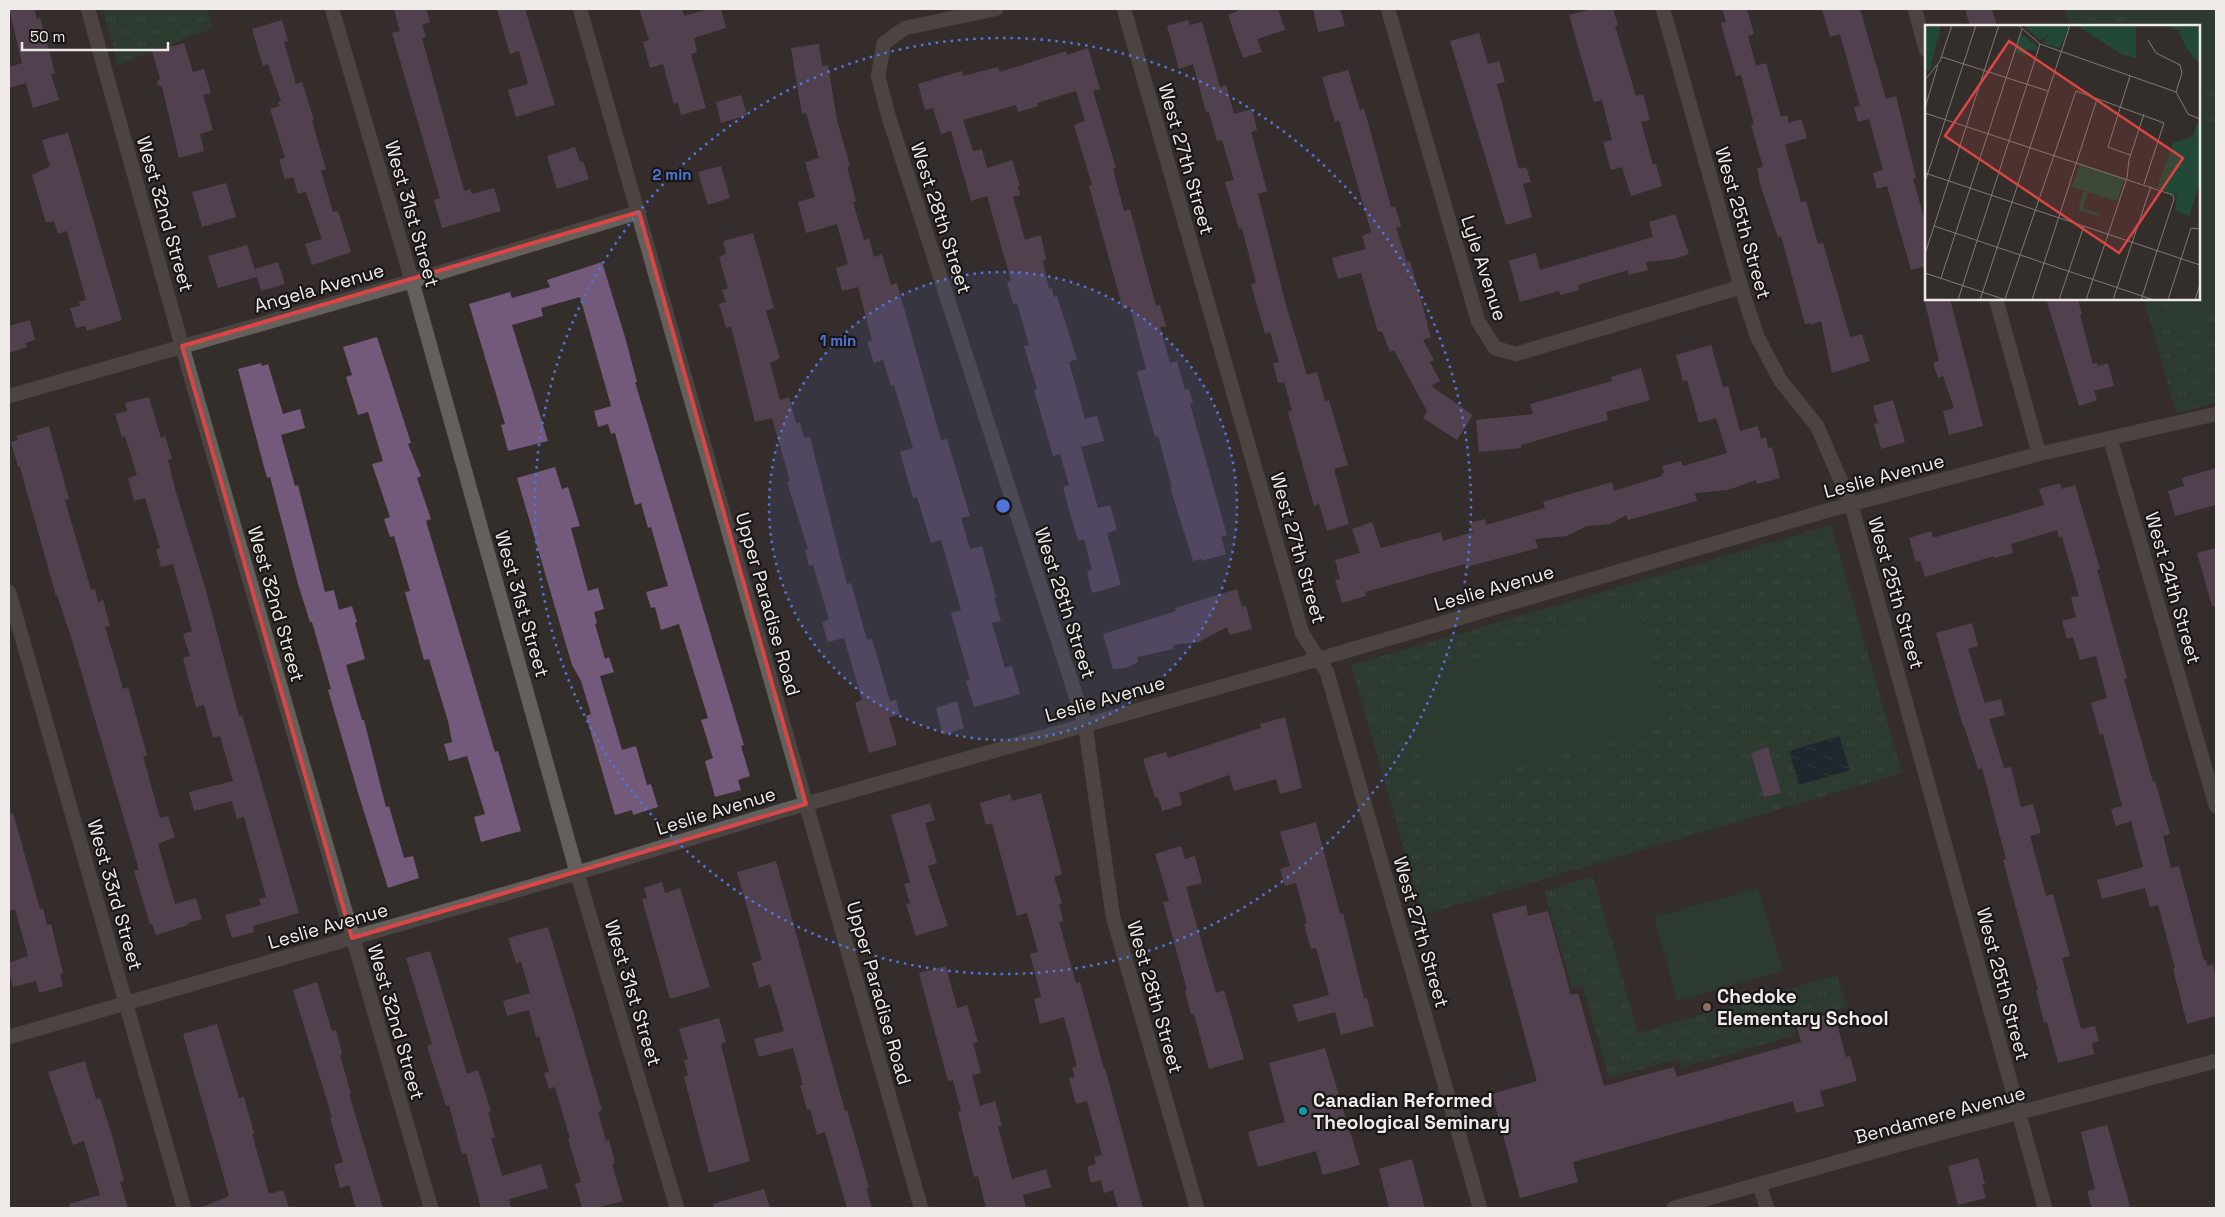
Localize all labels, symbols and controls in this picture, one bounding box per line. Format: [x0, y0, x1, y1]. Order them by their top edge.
scale bar [22, 20, 169, 52]
inset map [1925, 25, 2200, 300]
text: 50 m [30, 27, 65, 46]
street label: West 27th Street [1152, 80, 1220, 238]
street label: West 32nd Street [131, 133, 199, 295]
street label: West 31st Street [379, 138, 445, 290]
street label: West 28th Street [905, 139, 977, 297]
street label: West 25th Street [1709, 144, 1777, 302]
text: 2 min [653, 165, 691, 184]
street label: Lyle Avenue [1455, 212, 1513, 324]
street label: Angela Avenue [251, 257, 387, 319]
text: 1 min [820, 331, 856, 350]
street label: Leslie Avenue [1821, 448, 1947, 504]
street label: West 27th Street [1264, 469, 1332, 627]
centre of rings [994, 497, 1012, 515]
street label: Upper Paradise Road [730, 509, 806, 699]
street label: West 24th Street [2139, 509, 2207, 667]
street label: West 25th Street [1862, 514, 1930, 672]
street label: West 32nd Street [242, 523, 310, 685]
street label: West 28th Street [1029, 524, 1101, 682]
street label: West 31st Street [489, 528, 555, 680]
street label: Leslie Avenue [1431, 559, 1557, 617]
street label: Leslie Avenue [1042, 670, 1168, 728]
street label: Leslie Avenue [653, 781, 779, 841]
street label: West 33rd Street [81, 817, 149, 973]
street label: West 27th Street [1387, 853, 1455, 1011]
street label: Leslie Avenue [265, 897, 391, 955]
street label: Upper Paradise Road [841, 898, 917, 1088]
street label: West 25th Street [1971, 905, 2035, 1063]
street label: West 31st Street [599, 917, 667, 1069]
street label: West 28th Street [1121, 918, 1189, 1076]
street label: West 32nd Street [362, 941, 430, 1103]
place label: Chedoke Elementary School [1717, 984, 1889, 1031]
marker: Chedoke Elementary School [1701, 1001, 1713, 1013]
street label: Bendamere Avenue [1852, 1080, 2028, 1150]
place label: Canadian Reformed Theological Seminary [1313, 1088, 1510, 1135]
marker: Canadian Reformed Theological Seminary [1297, 1105, 1309, 1117]

